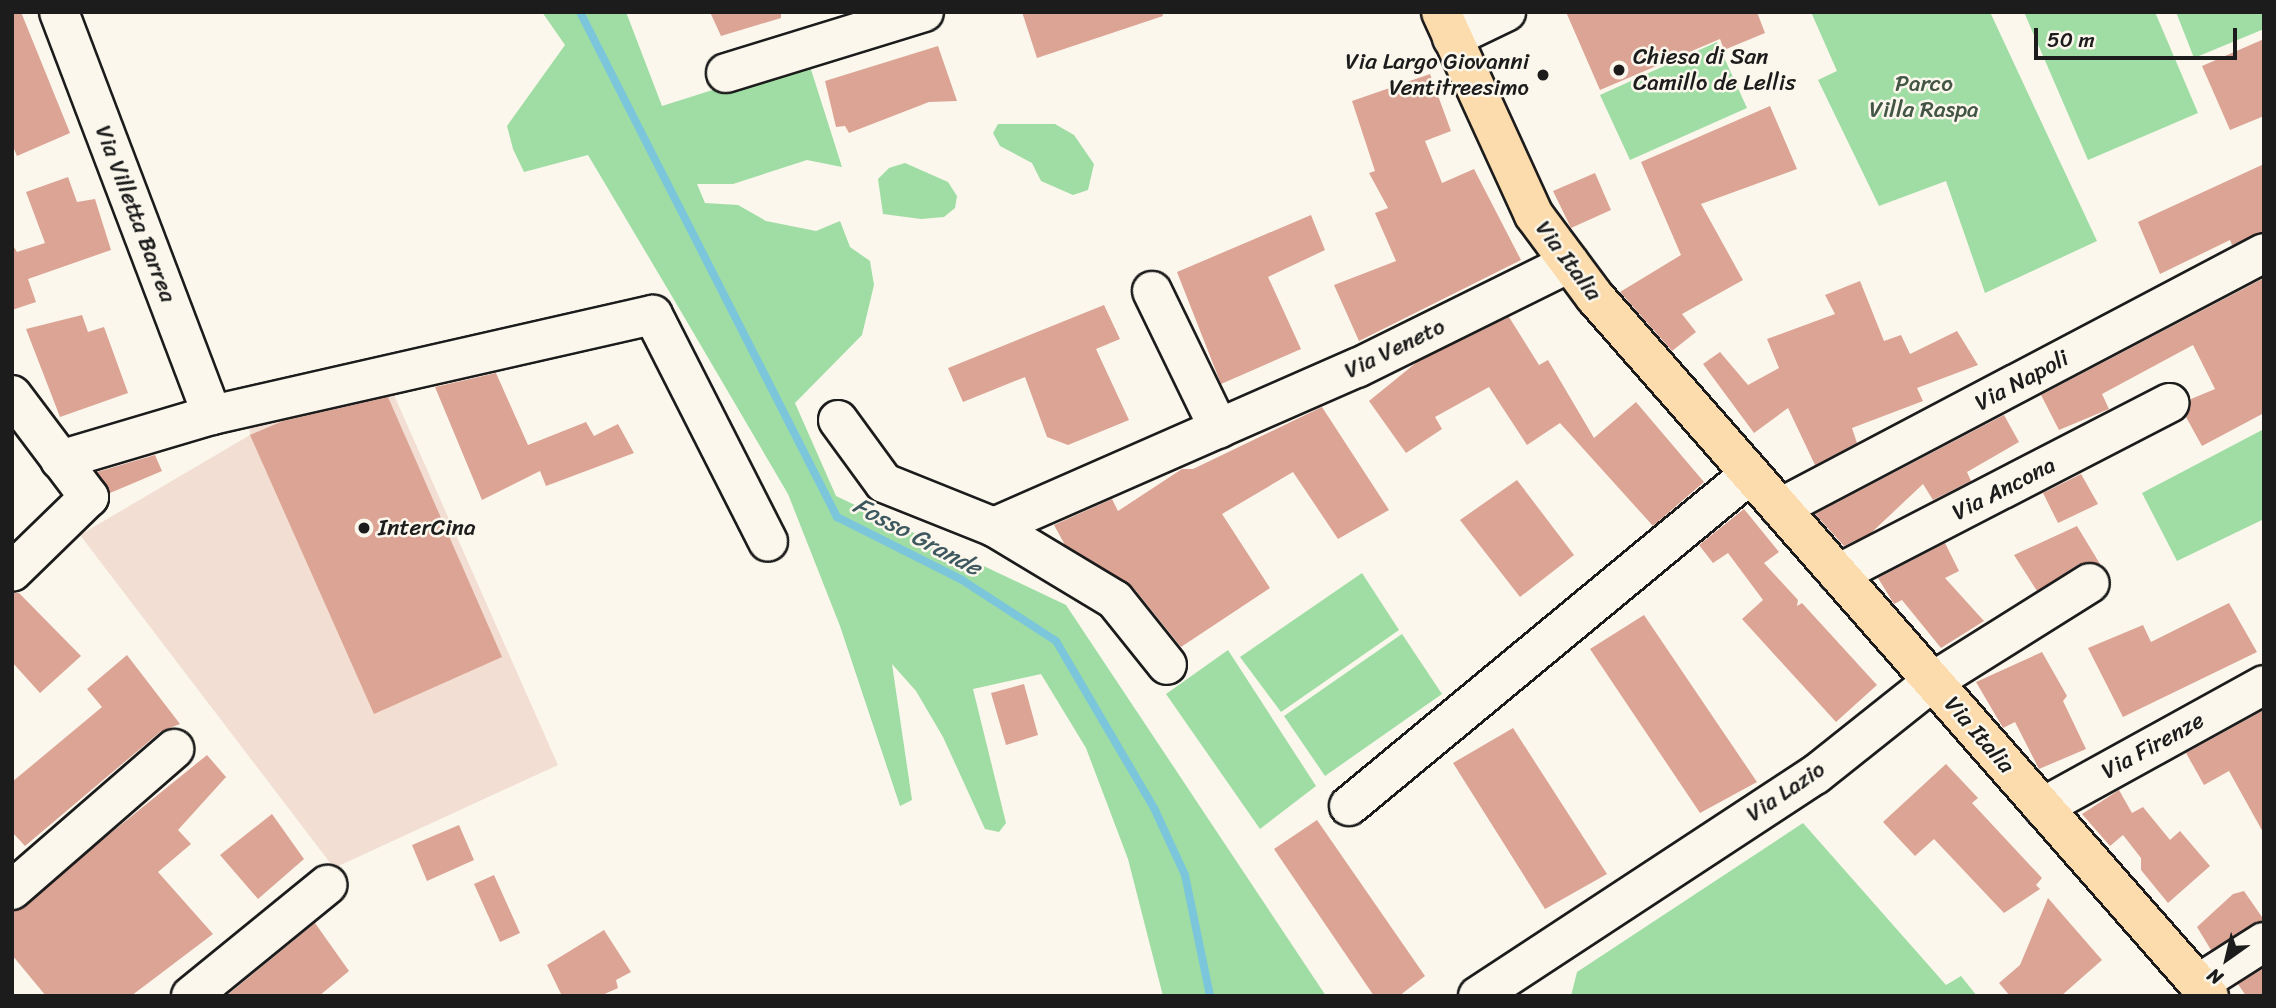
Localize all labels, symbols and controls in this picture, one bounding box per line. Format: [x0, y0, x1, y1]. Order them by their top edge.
scale bar [2038, 14, 2241, 58]
text: 50 m [2047, 21, 2095, 59]
place label: Chiesa di San Camillo de Lellis [1633, 43, 1795, 97]
place label: Via Largo Giovanni Ventitreesimo [1345, 48, 1529, 102]
marker: Chiesa di San Camillo de Lellis [1611, 62, 1627, 78]
marker: Via Largo Giovanni Ventitreesimo [1535, 67, 1551, 83]
park label: Parco Villa Raspa [1869, 70, 1979, 124]
street label: Via Villetta Barrea [89, 122, 181, 306]
street label: Via Italia [1529, 216, 1607, 306]
street label: Via Veneto [1341, 313, 1449, 385]
street label: Via Napoli [1971, 345, 2073, 417]
street label: Via Ancona [1948, 451, 2060, 527]
water label: Fosso Grande [848, 491, 986, 583]
place label: InterCina [378, 514, 475, 542]
marker: InterCina [356, 520, 372, 536]
street label: Via Italia [1938, 691, 2020, 779]
street label: Via Firenze [2097, 707, 2209, 785]
street label: Via Lazio [1742, 756, 1830, 828]
north arrow [2192, 924, 2262, 994]
text: N [2200, 959, 2230, 994]

